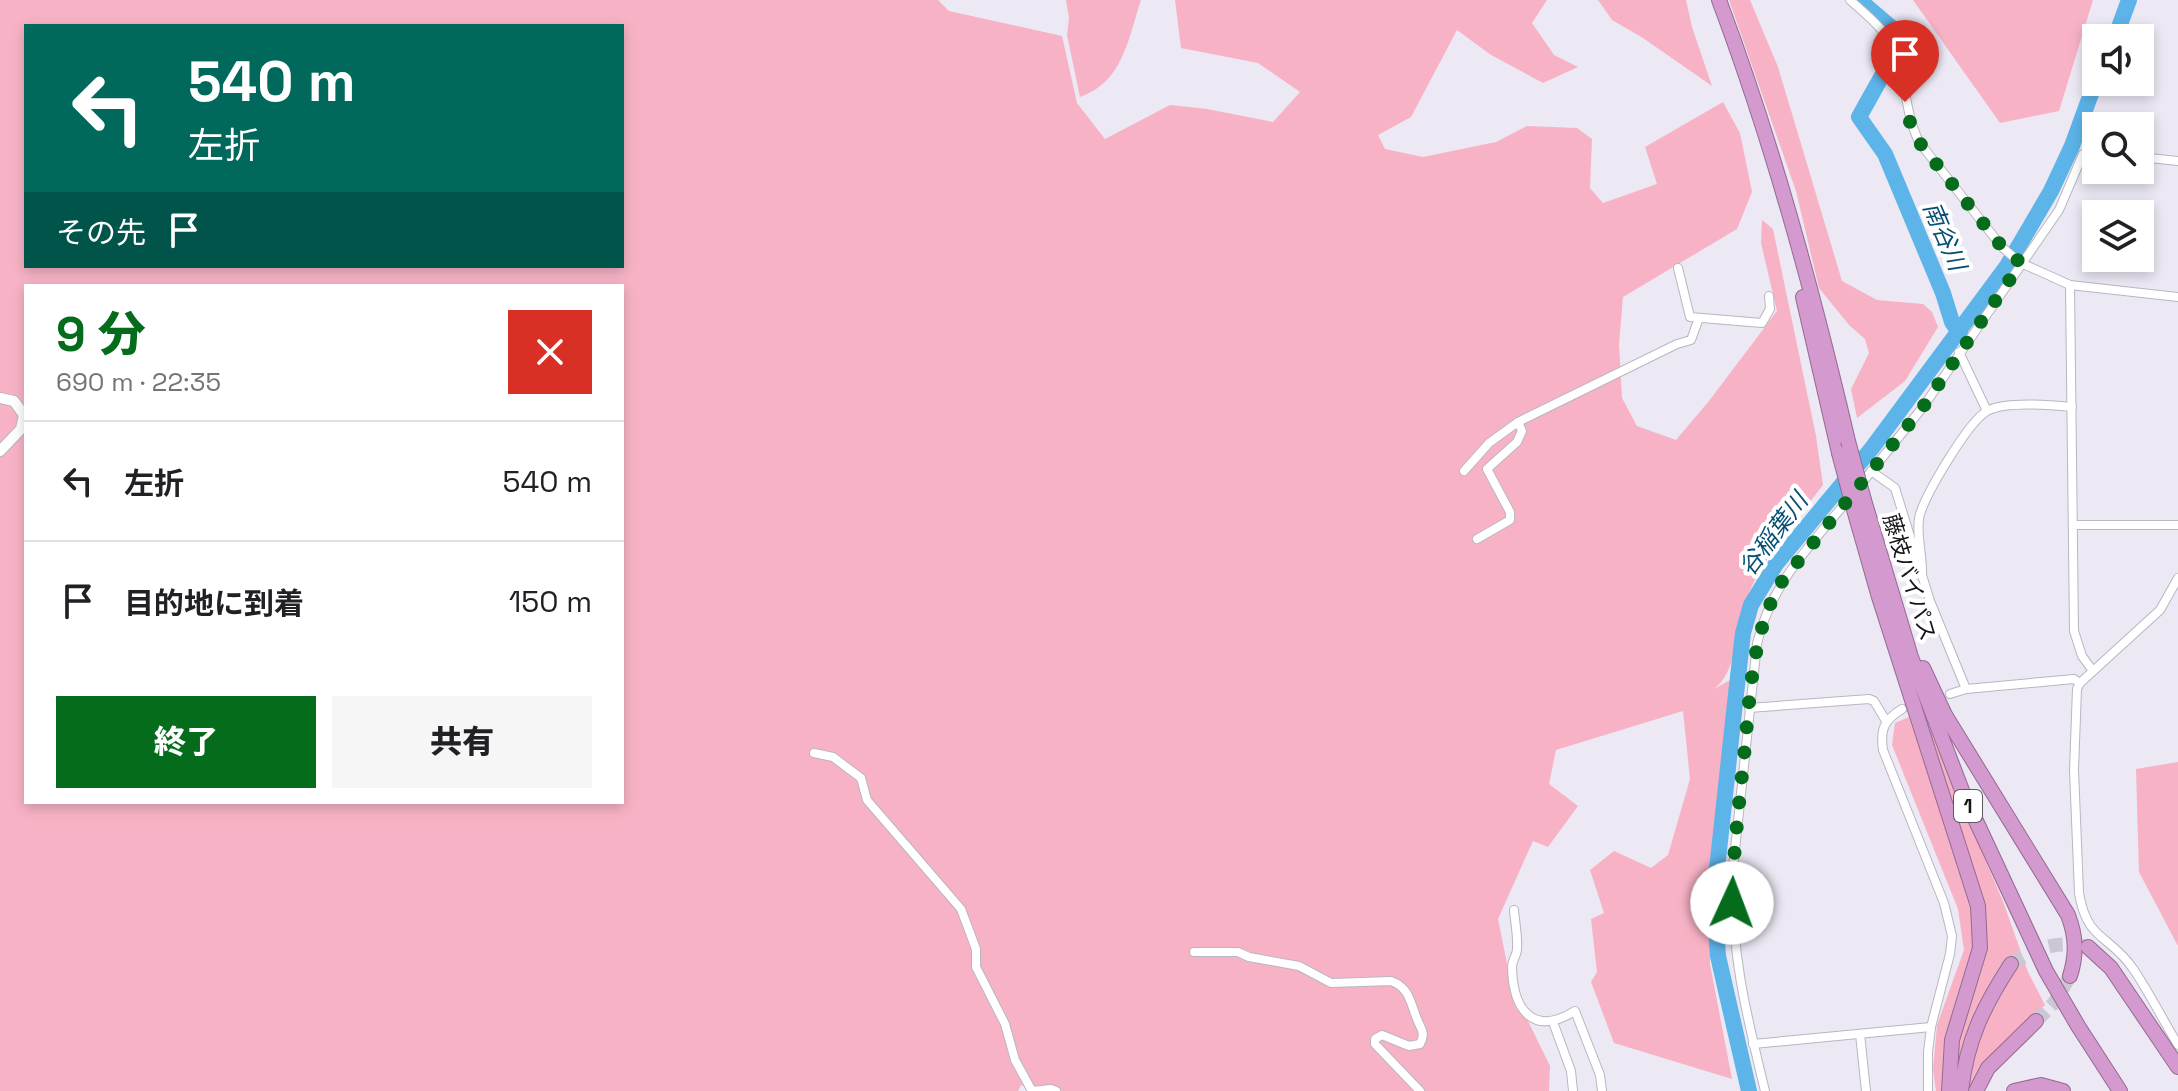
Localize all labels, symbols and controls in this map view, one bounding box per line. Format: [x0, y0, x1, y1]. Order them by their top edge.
pin [1871, 20, 1939, 102]
map controls [2082, 24, 2154, 272]
button: sound [2082, 24, 2154, 96]
icon: arrive [1883, 32, 1927, 76]
text: 540 m [188, 46, 356, 117]
icon: left [56, 56, 160, 160]
button: search [2082, 112, 2154, 184]
text: 左折 [188, 123, 260, 169]
water label: 南谷川 [1917, 197, 1975, 278]
button: layers [2082, 200, 2154, 272]
icon: arrive [162, 208, 206, 252]
text: その先 [56, 213, 146, 252]
text: 9 分 [56, 304, 146, 365]
button: close [508, 310, 592, 394]
text: 690 m · 22:35 [56, 365, 221, 399]
icon: left [56, 459, 100, 503]
text: 540 m [503, 462, 592, 501]
text: 左折 [124, 464, 184, 503]
water label: 谷稲葉川 [1732, 484, 1816, 582]
street label: 藤枝バイパス [1877, 510, 1943, 644]
icon: arrive [56, 579, 100, 623]
text: 150 m [509, 582, 592, 621]
text: 目的地に到着 [124, 584, 304, 623]
button: 終了 [56, 696, 316, 788]
button: 共有 [332, 696, 592, 788]
road number: 1 [1954, 790, 1982, 822]
position arrow [1690, 861, 1774, 945]

